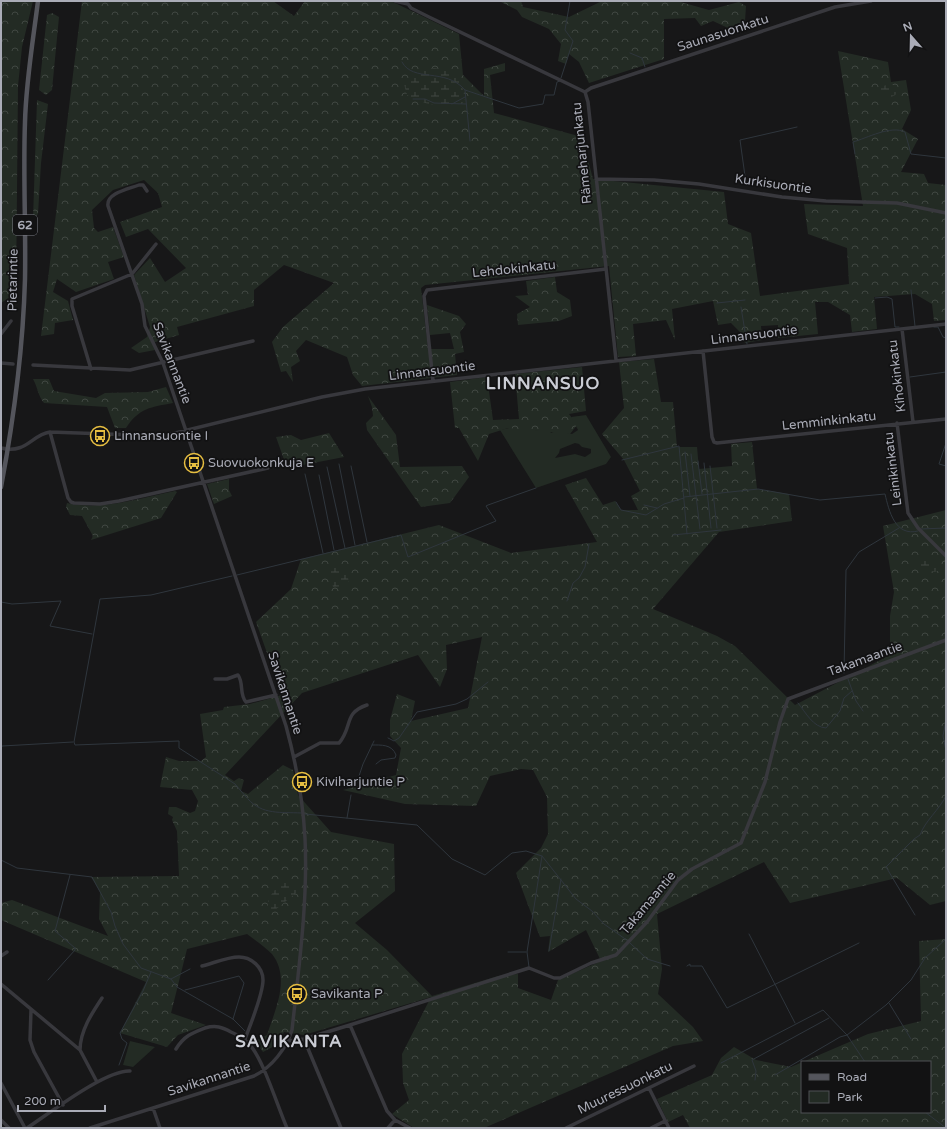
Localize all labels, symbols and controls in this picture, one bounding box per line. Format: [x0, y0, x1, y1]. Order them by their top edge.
street label: Saunasuonkatu [675, 11, 771, 55]
north arrow [891, 16, 931, 56]
text: N [901, 19, 914, 35]
street label: Rämeharjunkatu [569, 101, 595, 205]
street label: Kurkisuontie [734, 171, 812, 197]
road number: 62 [13, 215, 37, 235]
street label: Pietarintie [4, 248, 22, 312]
street label: Lehdokinkatu [471, 257, 557, 281]
street label: Savikannantie [149, 320, 195, 406]
street label: Linnansuontie [710, 322, 798, 348]
street label: Kihokinkatu [885, 339, 909, 413]
street label: Linnansuontie [388, 358, 476, 384]
district label: LINNANSUO [486, 373, 600, 394]
street label: Lemminkinkatu [781, 408, 877, 434]
bus stop icon: Linnansuontie I [89, 425, 111, 447]
place label: Linnansuontie I [114, 428, 208, 444]
street label: Leinikinkatu [881, 431, 905, 507]
bus stop icon: Suovuokonkuja E [183, 452, 205, 474]
place label: Suovuokonkuja E [208, 455, 314, 471]
street label: Takamaantie [825, 638, 905, 680]
street label: Savikannantie [264, 650, 306, 736]
bus stop icon: Kiviharjuntie P [291, 771, 313, 793]
place label: Kiviharjuntie P [316, 774, 405, 790]
street label: Takamaantie [617, 868, 679, 938]
bus stop icon: Savikanta P [286, 983, 308, 1005]
place label: Savikanta P [311, 986, 383, 1002]
district label: SAVIKANTA [235, 1031, 343, 1052]
street label: Savikannantie [166, 1058, 252, 1100]
street label: Muuressuonkatu [575, 1058, 675, 1118]
legend [801, 1061, 931, 1113]
text: Road [837, 1070, 867, 1084]
scale bar [18, 1087, 105, 1113]
text: Park [837, 1090, 863, 1104]
text: 200 m [24, 1094, 61, 1108]

